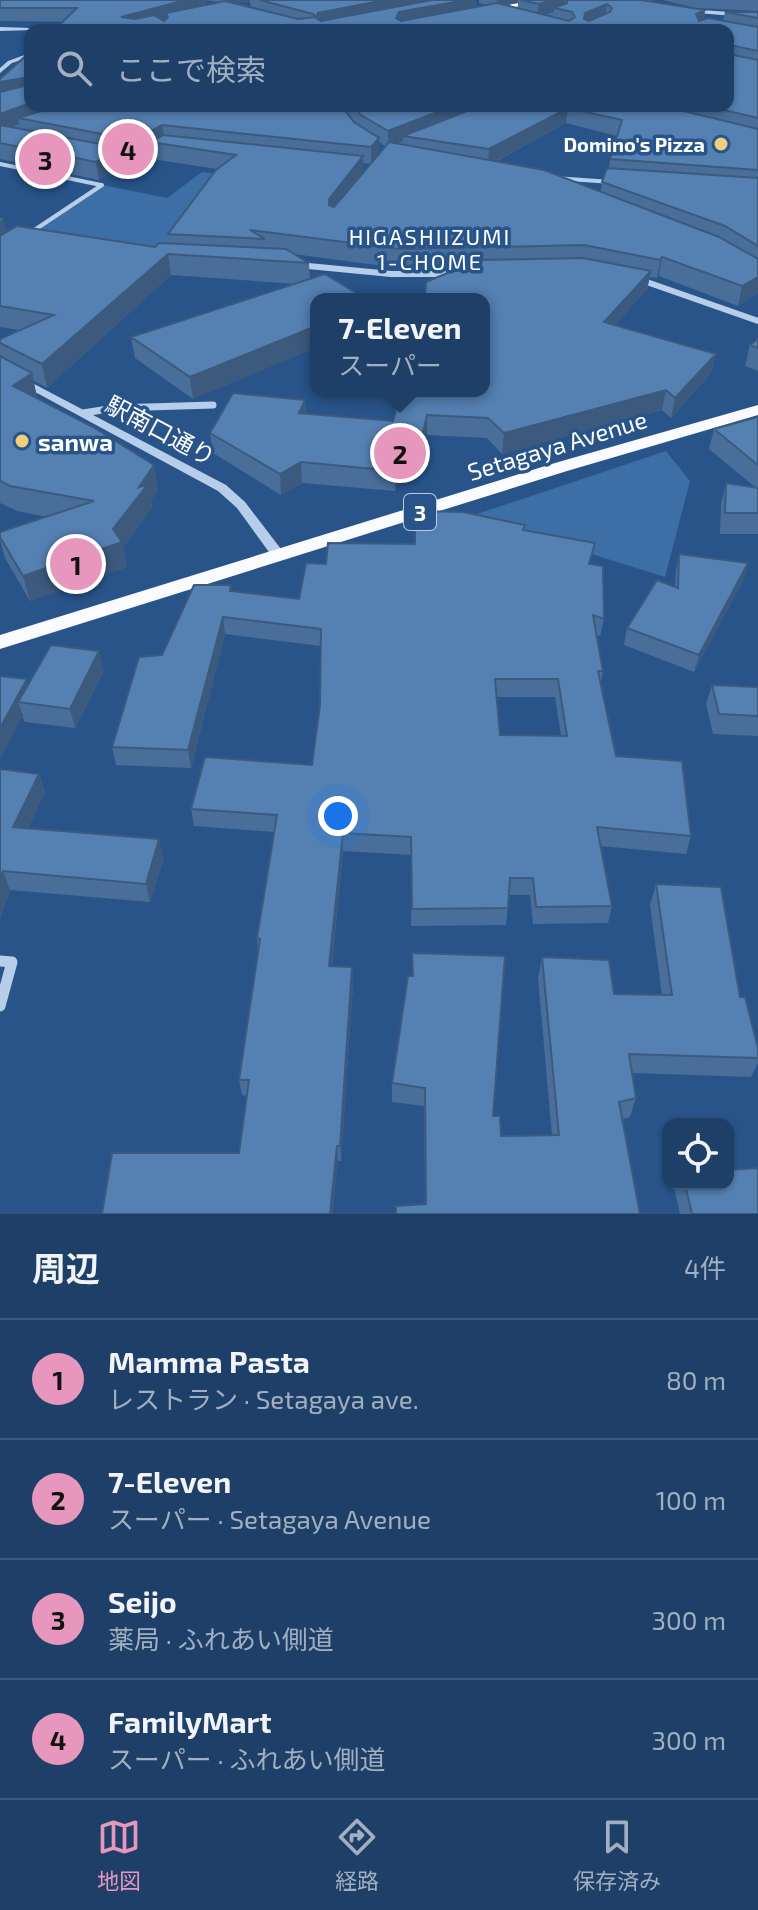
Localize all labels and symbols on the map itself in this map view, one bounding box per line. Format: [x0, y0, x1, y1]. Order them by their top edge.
pin: 4 [102, 119, 154, 179]
pin: 3 [19, 129, 71, 189]
place label: Domino's Pizza [563, 132, 705, 156]
marker: Domino's Pizza [712, 135, 730, 153]
district label: HIGASHIIZUMI 1-CHOME [349, 223, 511, 274]
street label: 駅南口通り [101, 389, 221, 471]
street label: Setagaya Avenue [464, 404, 650, 486]
pin: 2 [374, 423, 426, 483]
place label: sanwa [38, 427, 113, 456]
marker: sanwa [13, 432, 31, 450]
road number: 3 [404, 494, 436, 530]
pin: 1 [50, 534, 102, 594]
your location [318, 796, 358, 836]

